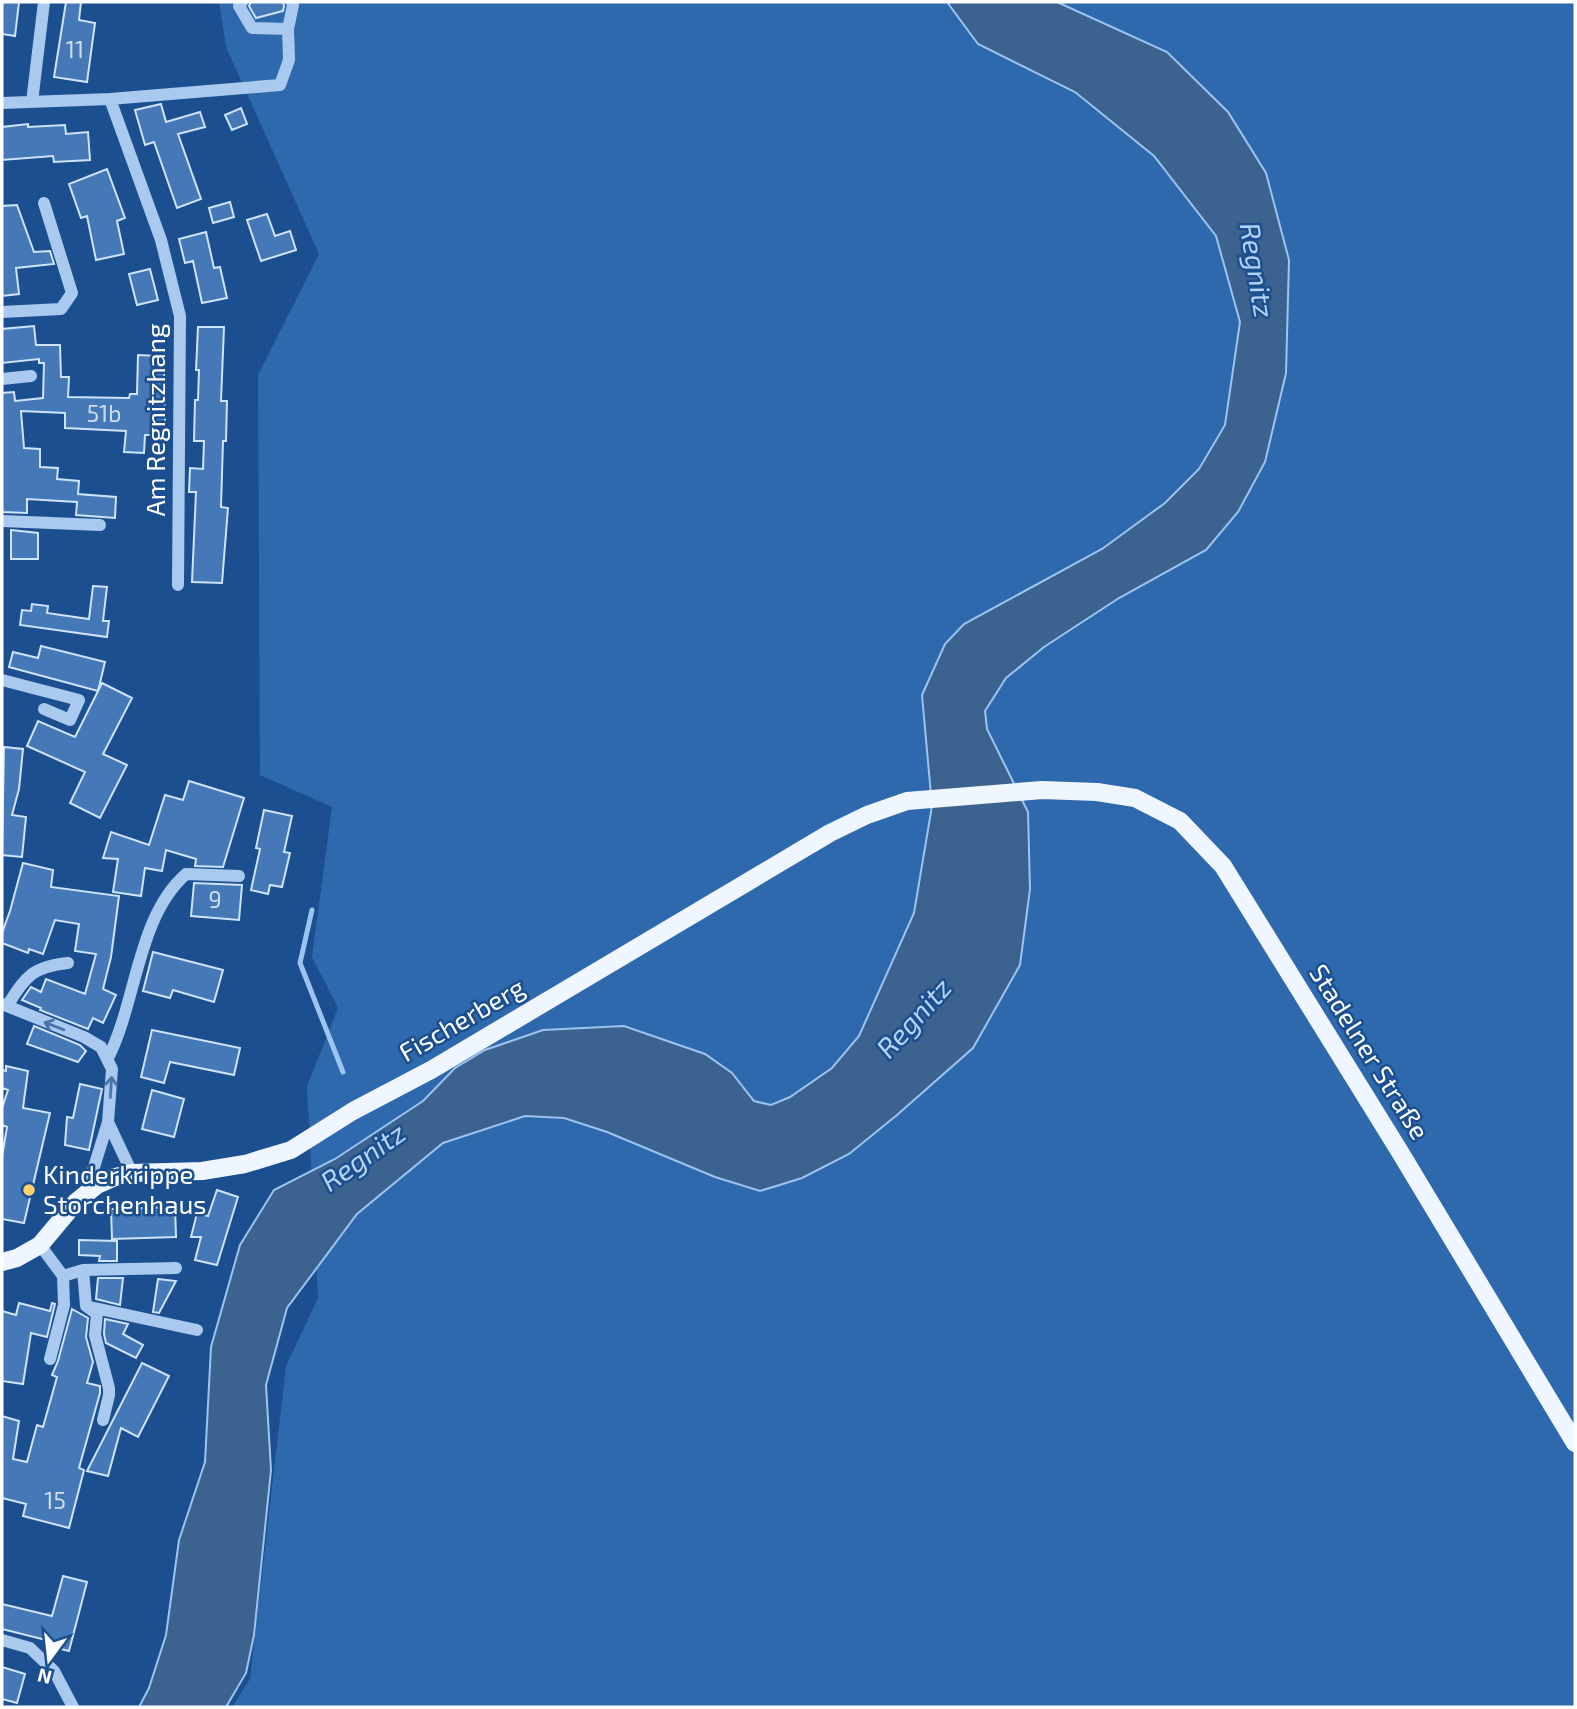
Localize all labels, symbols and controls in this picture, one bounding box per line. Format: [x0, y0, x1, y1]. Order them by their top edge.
house number: 11 [66, 35, 84, 63]
water label: Regnitz [1234, 220, 1282, 320]
street label: Am Regnitzhang [139, 324, 170, 516]
house number: 51b [87, 399, 121, 427]
house number: 9 [208, 885, 222, 913]
street label: Stadelner Straße [1304, 958, 1437, 1144]
street label: Fischerberg [393, 970, 529, 1067]
water label: Regnitz [868, 970, 958, 1064]
one-way arrow [44, 1018, 66, 1031]
one-way arrow [105, 1076, 118, 1098]
water label: Regnitz [313, 1115, 412, 1198]
place label: Kinderkrippe Storchenhaus [43, 1158, 207, 1219]
marker: Kinderkrippe Storchenhaus [21, 1182, 37, 1198]
house number: 15 [44, 1486, 66, 1514]
north arrow [14, 1625, 84, 1695]
text: N [35, 1664, 54, 1690]

